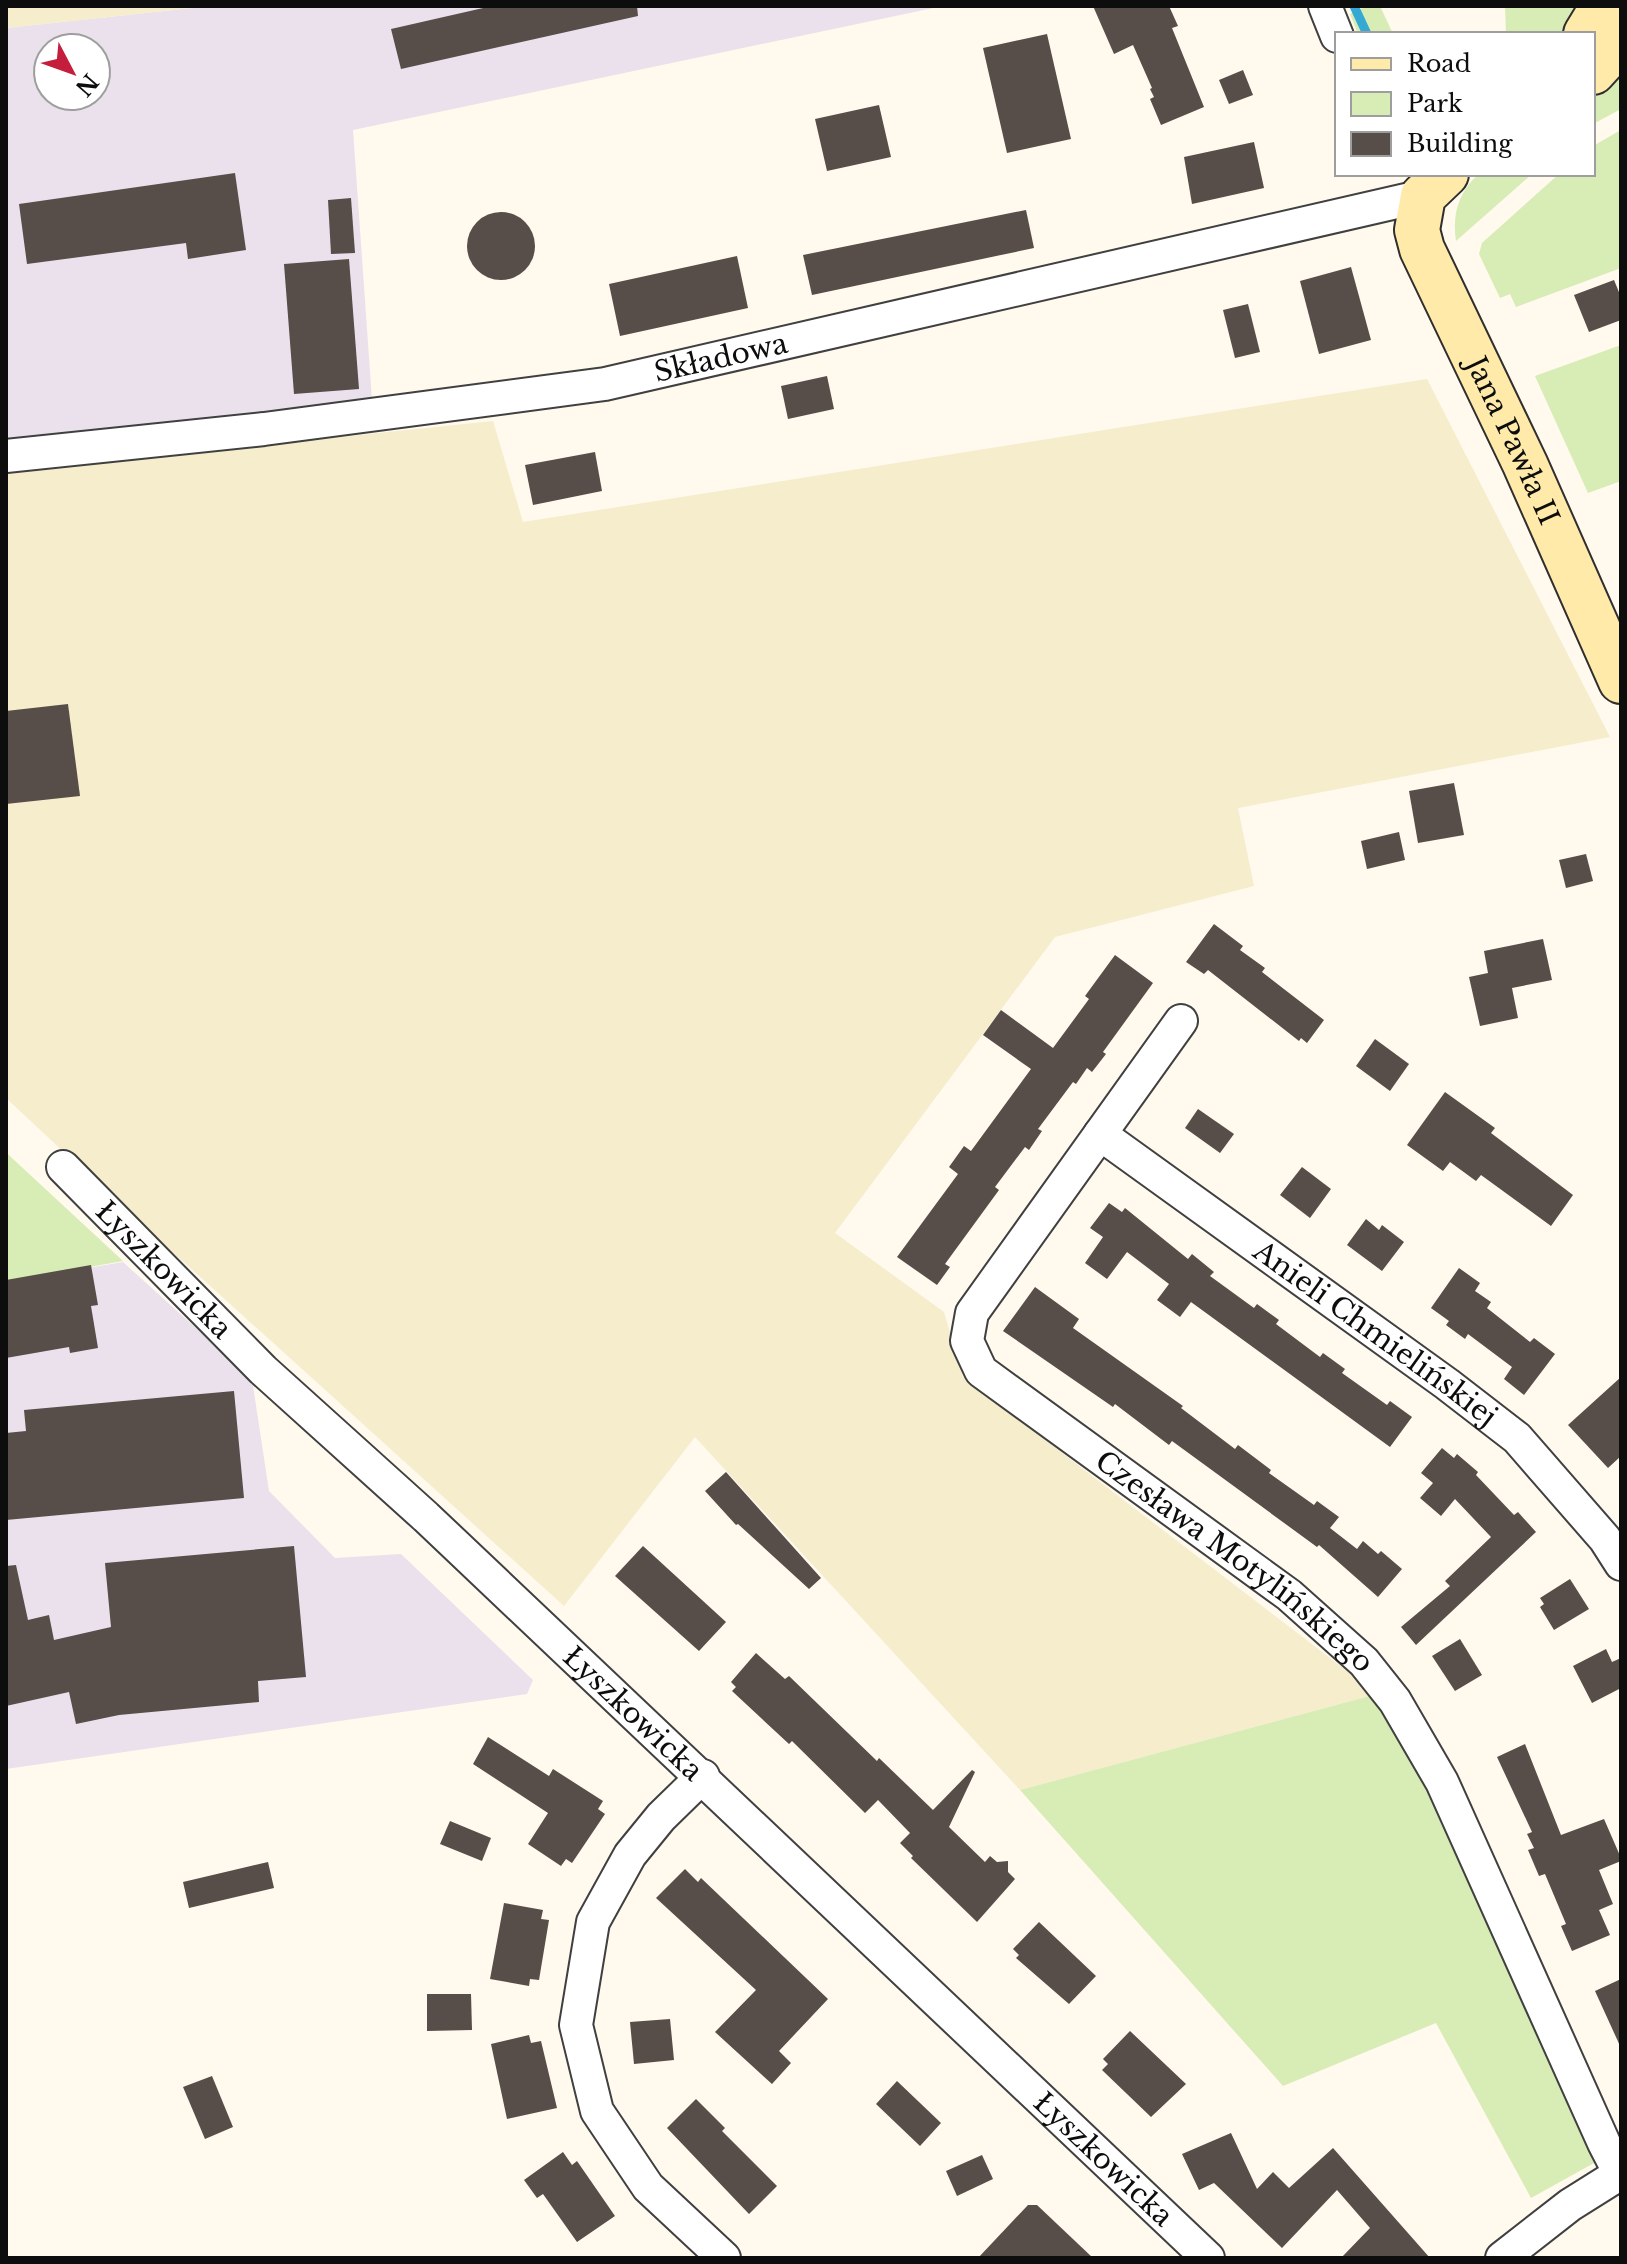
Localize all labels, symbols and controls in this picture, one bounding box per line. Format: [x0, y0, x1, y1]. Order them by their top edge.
north arrow [32, 32, 112, 112]
legend [1335, 32, 1595, 176]
text: Road [1407, 49, 1471, 78]
text: N [70, 68, 104, 102]
text: Park [1407, 89, 1463, 118]
text: Building [1407, 129, 1513, 158]
street label: Składowa [651, 325, 791, 390]
street label: Jana Pawła II [1457, 347, 1567, 530]
street label: Łyszkowicka [89, 1193, 240, 1346]
street label: Anieli Chmielińskiej [1246, 1232, 1504, 1434]
street label: Czesława Motylińskiego [1089, 1443, 1381, 1680]
street label: Łyszkowicka [556, 1639, 711, 1788]
street label: Łyszkowicka [1027, 2085, 1181, 2234]

